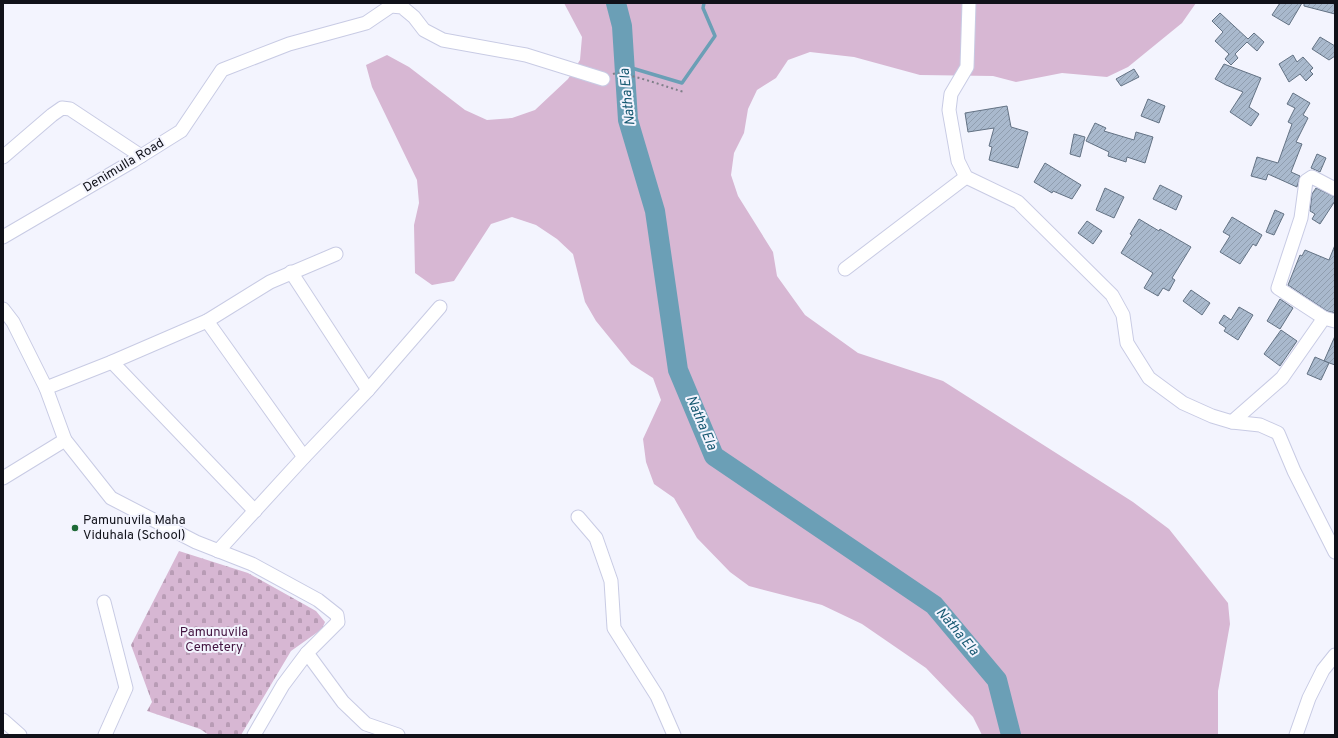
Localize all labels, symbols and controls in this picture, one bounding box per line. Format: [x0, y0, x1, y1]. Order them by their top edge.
water label: Natha Ela [616, 67, 639, 127]
street label: Denimulla Road [81, 136, 167, 196]
water label: Natha Ela [682, 393, 720, 454]
place label: Pamunuvila Maha Viduhala (School) [83, 513, 186, 544]
marker: Pamunuvila Maha Viduhala (School) [70, 523, 80, 533]
water label: Natha Ela [932, 604, 983, 660]
park label: Pamunuvila Cemetery [180, 625, 248, 656]

